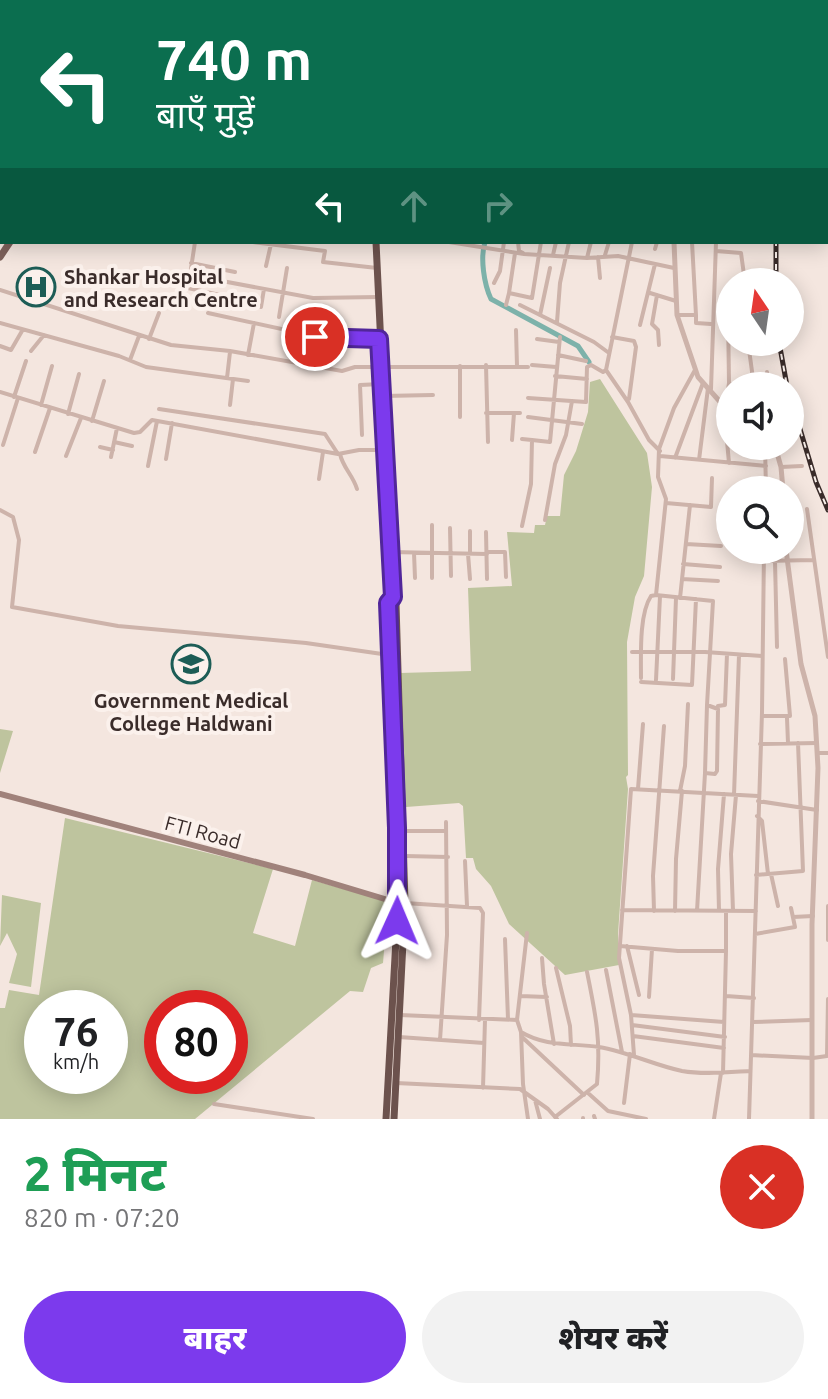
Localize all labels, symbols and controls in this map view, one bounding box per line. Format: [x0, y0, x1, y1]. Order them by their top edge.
text: 740 m [156, 28, 312, 91]
icon: left [24, 32, 128, 136]
text: बाएँ मुड़ें [156, 94, 255, 135]
icon: left [308, 184, 352, 228]
icon: ahead [392, 184, 436, 228]
icon: right [476, 184, 520, 228]
place label: Shankar Hospital and Research Centre [64, 265, 258, 311]
hospital icon: Shankar Hospital and Research Centre [15, 266, 57, 308]
north arrow [716, 268, 804, 356]
map controls [716, 268, 804, 564]
pin [281, 303, 349, 371]
icon: arrive [293, 315, 337, 359]
button: sound [716, 372, 804, 460]
button: search [716, 476, 804, 564]
school or university icon: Government Medical College Haldwani [170, 643, 212, 685]
place label: Government Medical College Haldwani [94, 689, 288, 735]
street label: FTI Road [162, 811, 244, 853]
position arrow [355, 879, 439, 963]
speed limit sign: 80 [144, 990, 248, 1094]
text: 76 [53, 1009, 99, 1054]
text: km/h [53, 1050, 99, 1073]
button: close [720, 1145, 804, 1229]
text: 2 मिनट [24, 1146, 166, 1200]
text: 820 m · 07:20 [24, 1203, 180, 1232]
button: बाहर [24, 1291, 406, 1383]
button: शेयर करें [422, 1291, 804, 1383]

